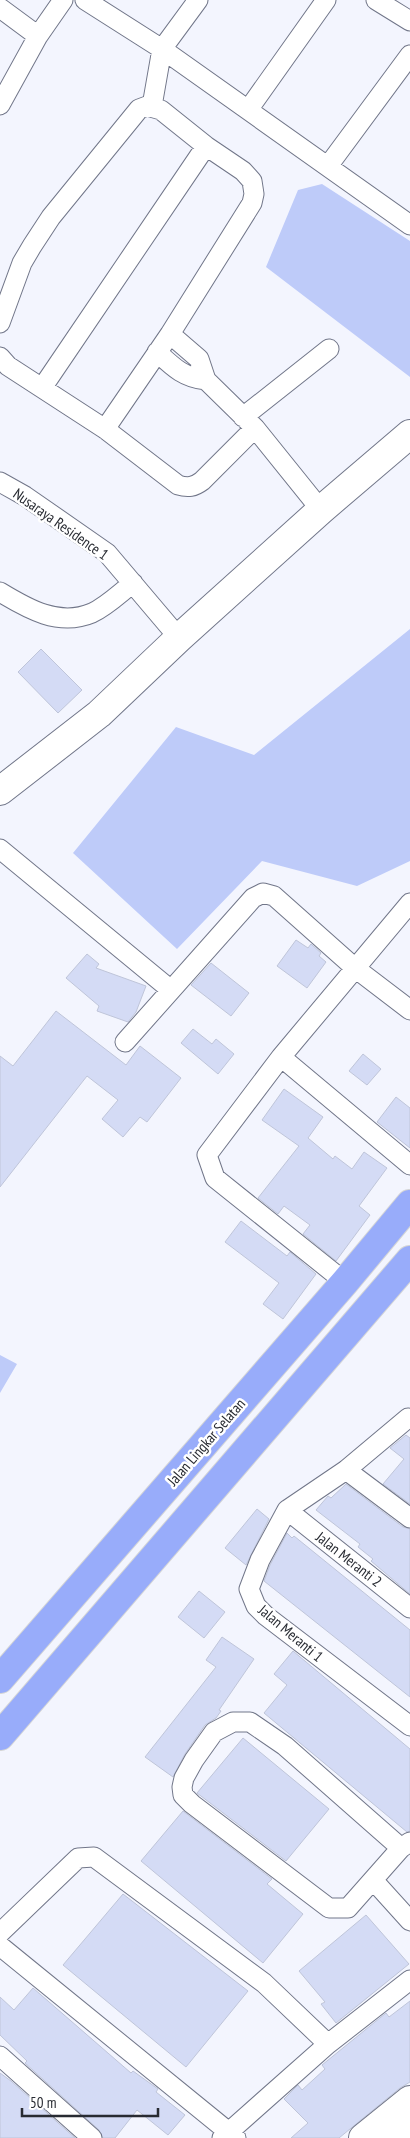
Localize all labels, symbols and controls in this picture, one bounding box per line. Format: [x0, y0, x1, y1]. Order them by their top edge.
street label: Nusaraya Residence 1 [10, 484, 112, 564]
street label: Jalan Lingkar Selatan [162, 1395, 249, 1490]
street label: Jalan Meranti 2 [311, 1527, 386, 1591]
street label: Jalan Meranti 1 [254, 1600, 327, 1666]
scale bar [22, 2086, 159, 2118]
text: 50 m [30, 2093, 56, 2112]

